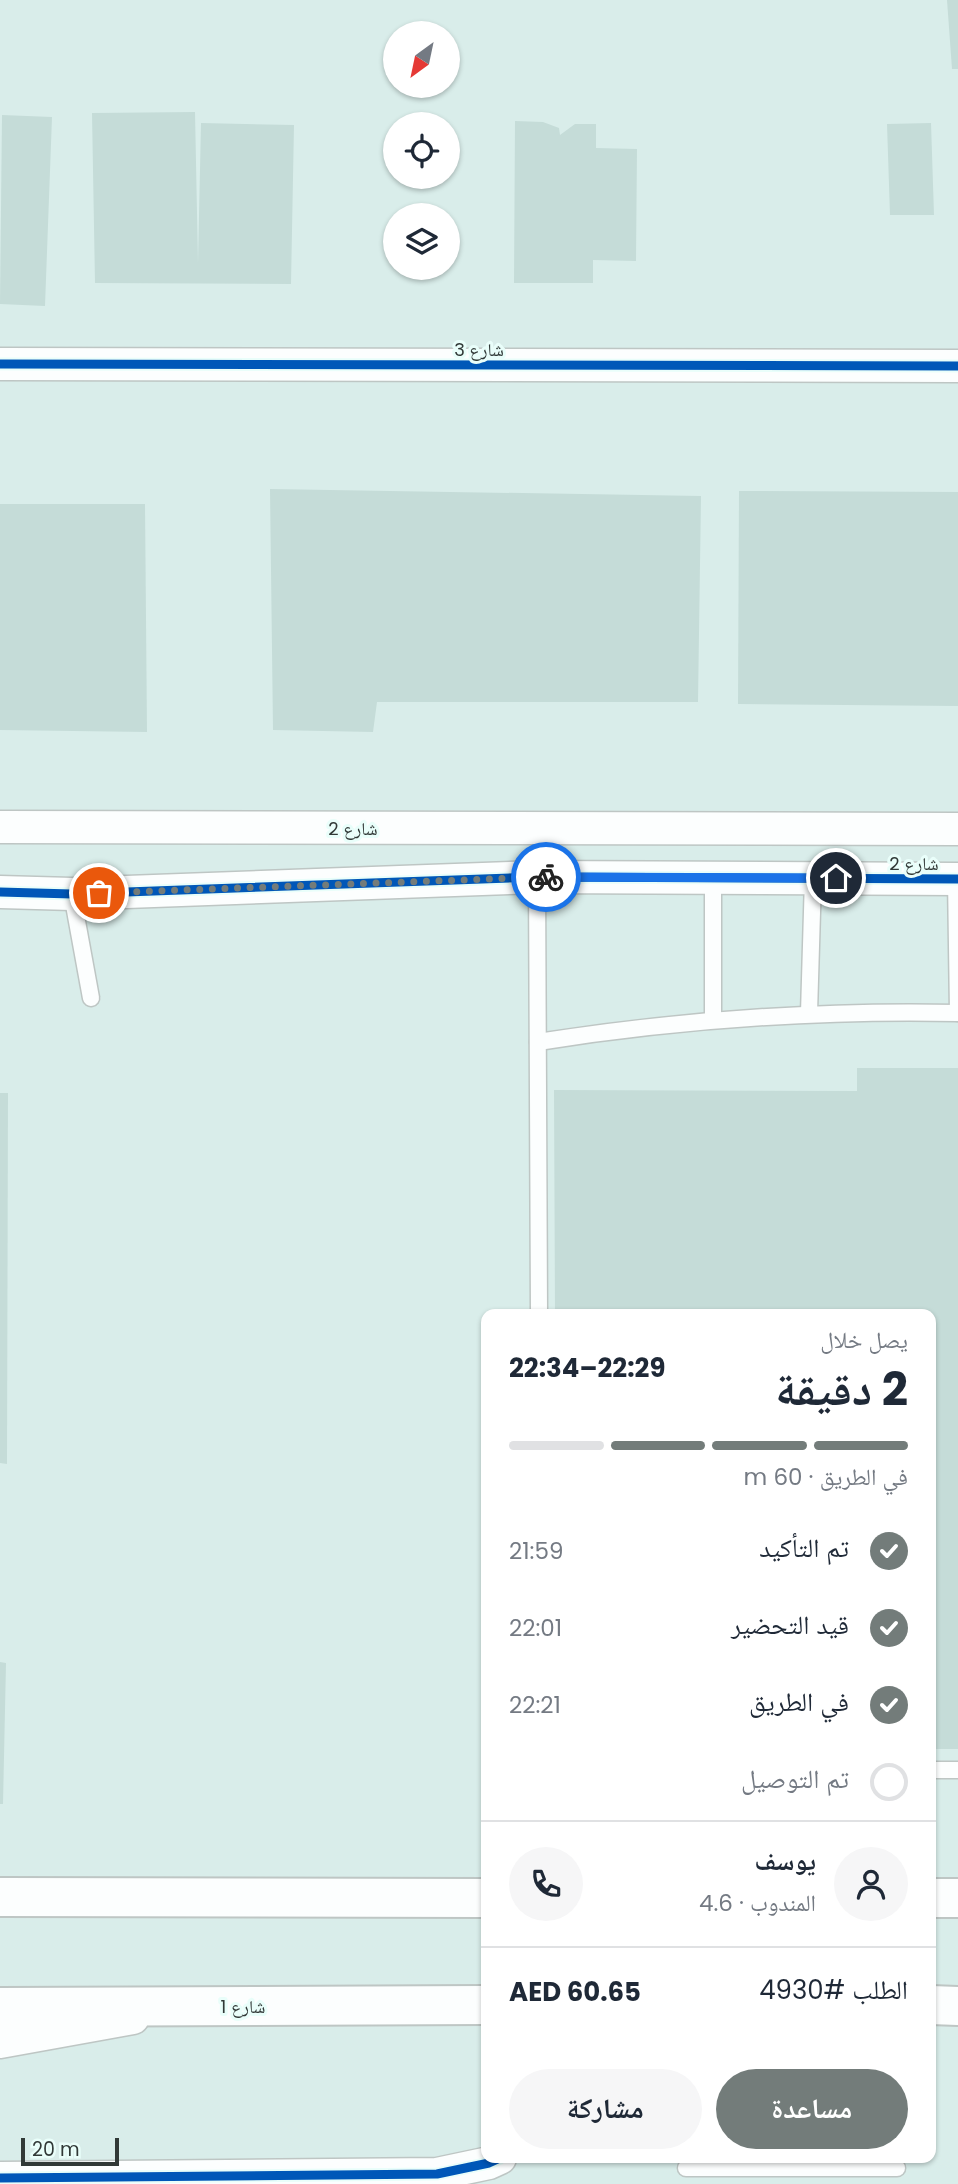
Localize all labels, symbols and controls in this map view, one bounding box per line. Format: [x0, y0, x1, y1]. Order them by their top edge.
north arrow [383, 21, 460, 98]
map controls [383, 21, 460, 280]
button: locate [383, 112, 460, 189]
button: layers [383, 203, 460, 280]
street label: شارع 3 [454, 337, 504, 362]
street label: شارع 2 [328, 816, 378, 841]
courier [511, 842, 581, 912]
pin [806, 848, 866, 908]
street label: شارع 2 [889, 851, 939, 876]
icon: bike [527, 858, 565, 896]
icon: home [817, 859, 855, 897]
pin [69, 863, 129, 923]
icon: bag [80, 874, 118, 912]
text: يصل خلال [820, 1324, 908, 1356]
text: 22:29–22:34 [509, 1350, 665, 1386]
text: 2 دقيقة [775, 1357, 908, 1421]
text: في الطريق · 60 m [744, 1461, 908, 1493]
text: تم التأكيد [759, 1530, 849, 1566]
icon: check [870, 1532, 908, 1570]
text: 21:59 [509, 1535, 563, 1567]
text: قيد التحضير [731, 1607, 849, 1643]
icon: check [870, 1609, 908, 1647]
text: 22:01 [509, 1612, 562, 1644]
text: في الطريق [749, 1684, 849, 1720]
icon: check [870, 1686, 908, 1724]
text: 22:21 [509, 1689, 561, 1721]
text: تم التوصيل [741, 1761, 849, 1797]
text: يوسف [755, 1843, 816, 1879]
button: phone [509, 1847, 583, 1921]
button: person [834, 1847, 908, 1921]
text: المندوب · 4.6 [699, 1887, 816, 1919]
text: الطلب #4930 [759, 1972, 908, 2008]
text: AED 60.65 [509, 1974, 641, 2010]
street label: شارع 1 [221, 1994, 265, 2019]
button: مشاركة [509, 2069, 702, 2149]
button: مساعدة [716, 2069, 908, 2149]
scale bar [21, 2135, 119, 2167]
text: 20 m [32, 2136, 80, 2163]

